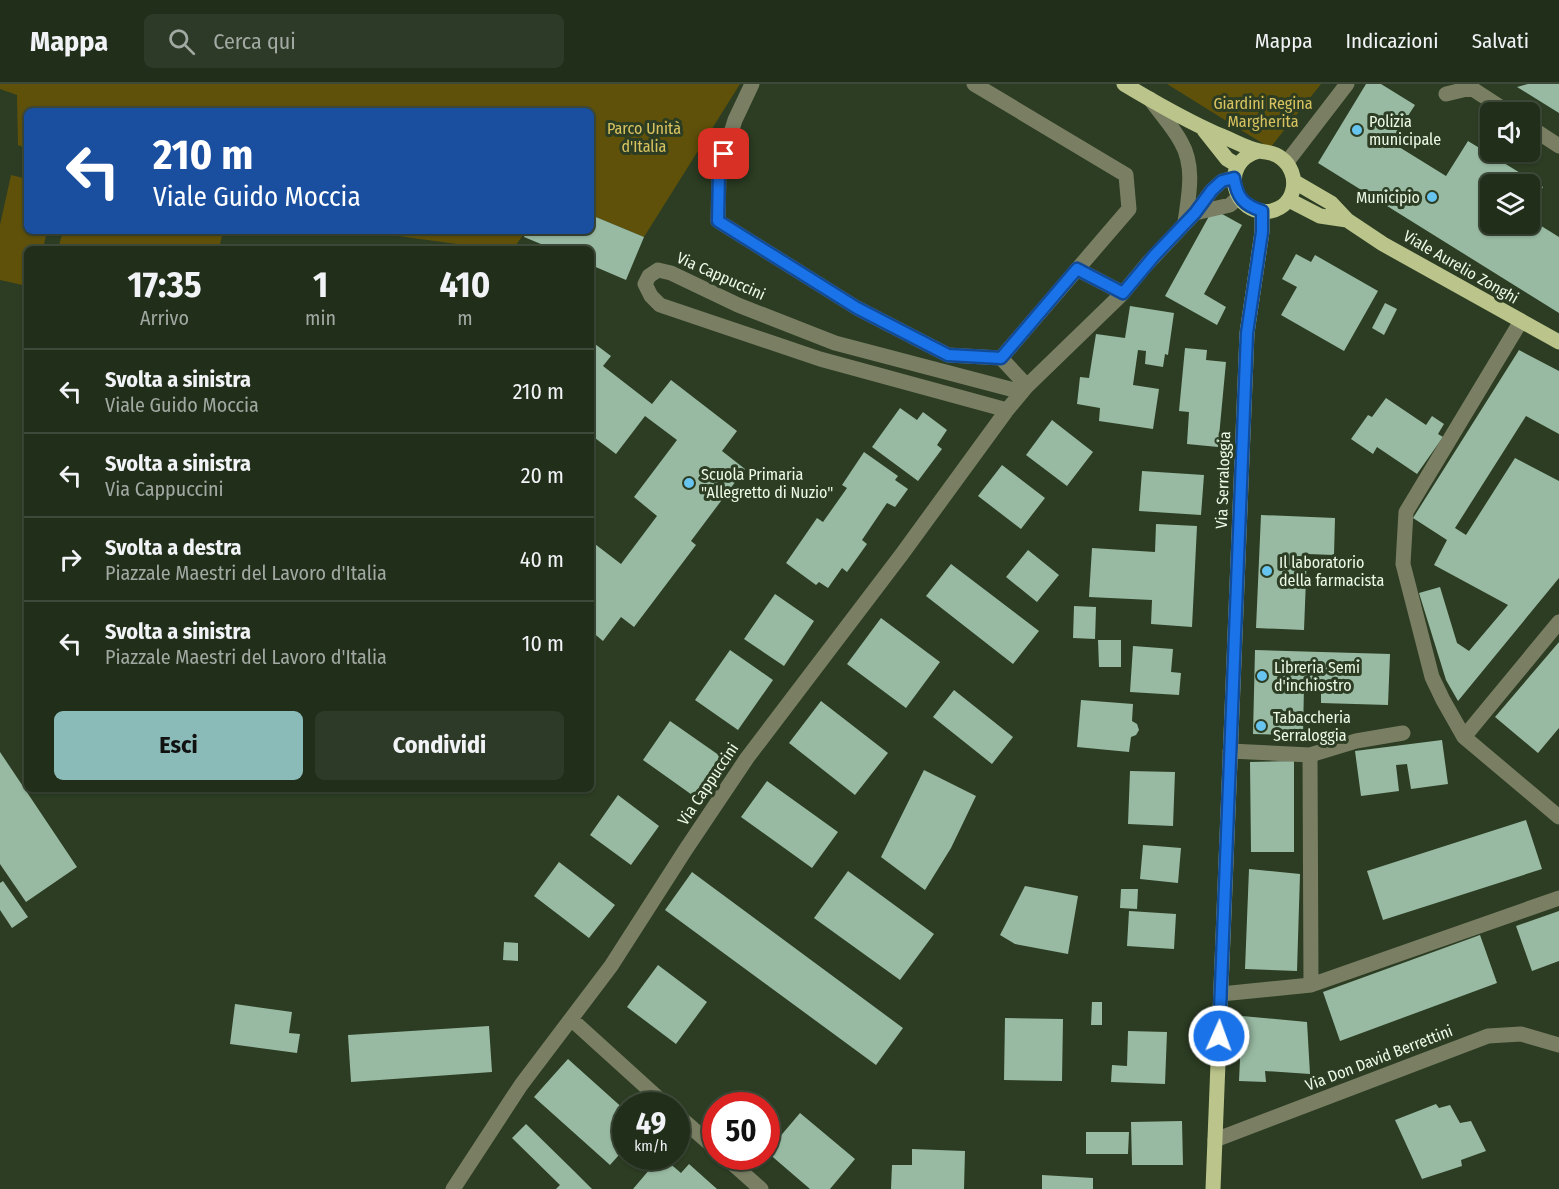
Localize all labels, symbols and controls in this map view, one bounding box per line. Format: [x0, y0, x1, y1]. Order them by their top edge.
search box [144, 14, 564, 68]
text: Mappa [30, 25, 108, 58]
icon: search [165, 25, 198, 58]
text: Cerca qui [213, 28, 296, 55]
text: Mappa [1255, 28, 1312, 54]
text: Indicazioni [1345, 28, 1439, 54]
text: Salvati [1472, 28, 1529, 54]
park label: Giardini Regina Margherita [1213, 94, 1313, 131]
map controls [1480, 102, 1540, 234]
button: sound [1480, 102, 1540, 162]
place label: Polizia municipale [1369, 112, 1441, 149]
park label: Parco Unità d'Italia [607, 119, 681, 156]
marker: Polizia municipale [1350, 123, 1364, 137]
pin [698, 128, 749, 179]
text: 210 m [153, 130, 253, 180]
icon: left [54, 132, 132, 210]
icon: arrive [707, 137, 740, 170]
button: layers [1480, 174, 1540, 234]
text: Viale Guido Moccia [153, 181, 361, 213]
place label: Municipio [1356, 188, 1420, 207]
marker: Municipio [1425, 190, 1439, 204]
street label: Viale Aurelio Zonghi [1400, 226, 1522, 308]
street label: Via Cappuccini [674, 248, 768, 304]
text: 17:35 [127, 263, 202, 307]
text: 1 [313, 263, 328, 307]
text: 410 [440, 263, 491, 307]
text: Arrivo [140, 306, 189, 330]
text: min [305, 306, 336, 330]
text: m [457, 306, 473, 330]
text: Svolta a sinistra [105, 366, 251, 393]
icon: left [54, 375, 87, 408]
text: 210 m [513, 378, 564, 405]
text: Viale Guido Moccia [105, 393, 259, 417]
street label: Via Serraloggia [1212, 431, 1234, 529]
text: Svolta a sinistra [105, 450, 251, 477]
icon: left [54, 459, 87, 492]
text: 20 m [521, 462, 564, 489]
place label: Scuola Primaria "Allegretto di Nuzio" [701, 465, 833, 502]
marker: Scuola Primaria "Allegretto di Nuzio" [682, 476, 696, 490]
text: Via Cappuccini [105, 477, 224, 501]
text: Svolta a destra [105, 534, 242, 561]
icon: right [54, 543, 87, 576]
text: 40 m [520, 546, 564, 573]
place label: Il laboratorio della farmacista [1279, 553, 1384, 590]
text: Piazzale Maestri del Lavoro d'Italia [105, 561, 387, 585]
marker: Il laboratorio della farmacista [1260, 564, 1274, 578]
text: Svolta a sinistra [105, 618, 251, 645]
icon: left [54, 627, 87, 660]
text: 10 m [522, 630, 564, 657]
text: Piazzale Maestri del Lavoro d'Italia [105, 645, 387, 669]
place label: Libreria Semi d'inchiostro [1274, 658, 1360, 695]
marker: Libreria Semi d'inchiostro [1255, 669, 1269, 683]
place label: Tabaccheria Serraloggia [1273, 708, 1351, 745]
button: Esci [54, 711, 303, 780]
button: Condividi [315, 711, 564, 780]
marker: Tabaccheria Serraloggia [1254, 719, 1268, 733]
street label: Via Cappuccini [674, 739, 742, 829]
position arrow [1187, 1004, 1251, 1068]
street label: Via Don David Berrettini [1303, 1021, 1455, 1095]
speed limit sign: 50 [702, 1092, 780, 1170]
text: 49 [636, 1106, 666, 1142]
text: km/h [634, 1137, 668, 1155]

